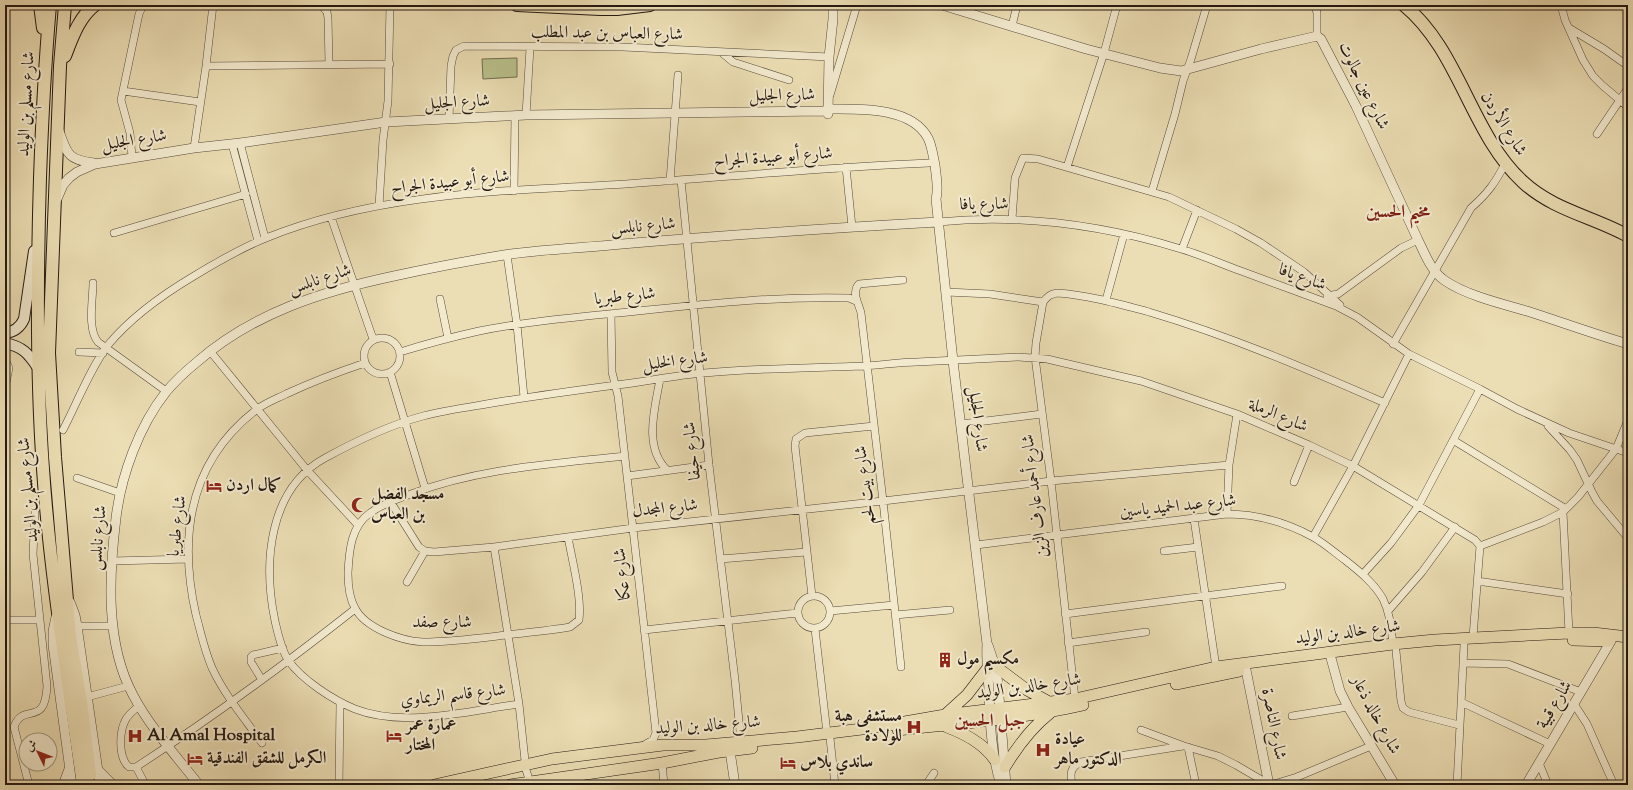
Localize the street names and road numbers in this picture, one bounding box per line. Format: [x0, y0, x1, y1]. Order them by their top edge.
street label: شارع العباس بن عبد المطلب [531, 21, 683, 47]
street label: شارع عين جالوت [1331, 38, 1395, 134]
street label: شارع مسلم بن الوليد [12, 51, 46, 157]
street label: شارع الجليل [749, 83, 815, 109]
street label: شارع الأردن [1474, 87, 1533, 161]
street label: شارع الجليل [423, 89, 491, 117]
street label: شارع الجليل [100, 124, 168, 158]
street label: شارع أبو عبيدة الجراح [713, 140, 833, 175]
street label: شارع أبو عبيدة الجراح [389, 163, 511, 202]
street label: شارع يافا [959, 193, 1009, 217]
street label: شارع نابلس [609, 212, 677, 242]
street label: شارع يافا [1275, 258, 1329, 298]
street label: شارع نابلس [285, 259, 355, 301]
street label: شارع طبريا [593, 282, 657, 312]
street label: شارع الخليل [641, 346, 709, 378]
street label: شارع الجليل [961, 385, 993, 453]
street label: شارع الرملة [1244, 392, 1311, 439]
street label: شارع حيفا [678, 421, 708, 481]
street label: شارع أحمد عارف الزين [1015, 433, 1055, 560]
street label: شارع مسلم بن الوليد [12, 436, 50, 543]
street label: شارع بيت لحم [849, 444, 885, 526]
street label: شارع عبد الحميد ياسين [1118, 489, 1238, 525]
street label: شارع طبريا [162, 494, 194, 558]
street label: شارع المجدل [631, 494, 699, 524]
street label: شارع نابلس [84, 504, 114, 572]
street label: شارع عكا [608, 547, 638, 601]
street label: شارع صفد [412, 611, 472, 635]
street label: شارع خالد بن الوليد [1294, 615, 1402, 651]
street label: شارع خالد بن الوليد [975, 668, 1083, 706]
street label: شارع خالد ذعار [1343, 669, 1406, 759]
street label: شارع قبية [1531, 676, 1579, 734]
street label: شارع قاسم الريماوي [399, 679, 507, 716]
street label: شارع الناصرة [1254, 686, 1292, 762]
street label: شارع خالد بن الوليد [654, 710, 762, 742]

